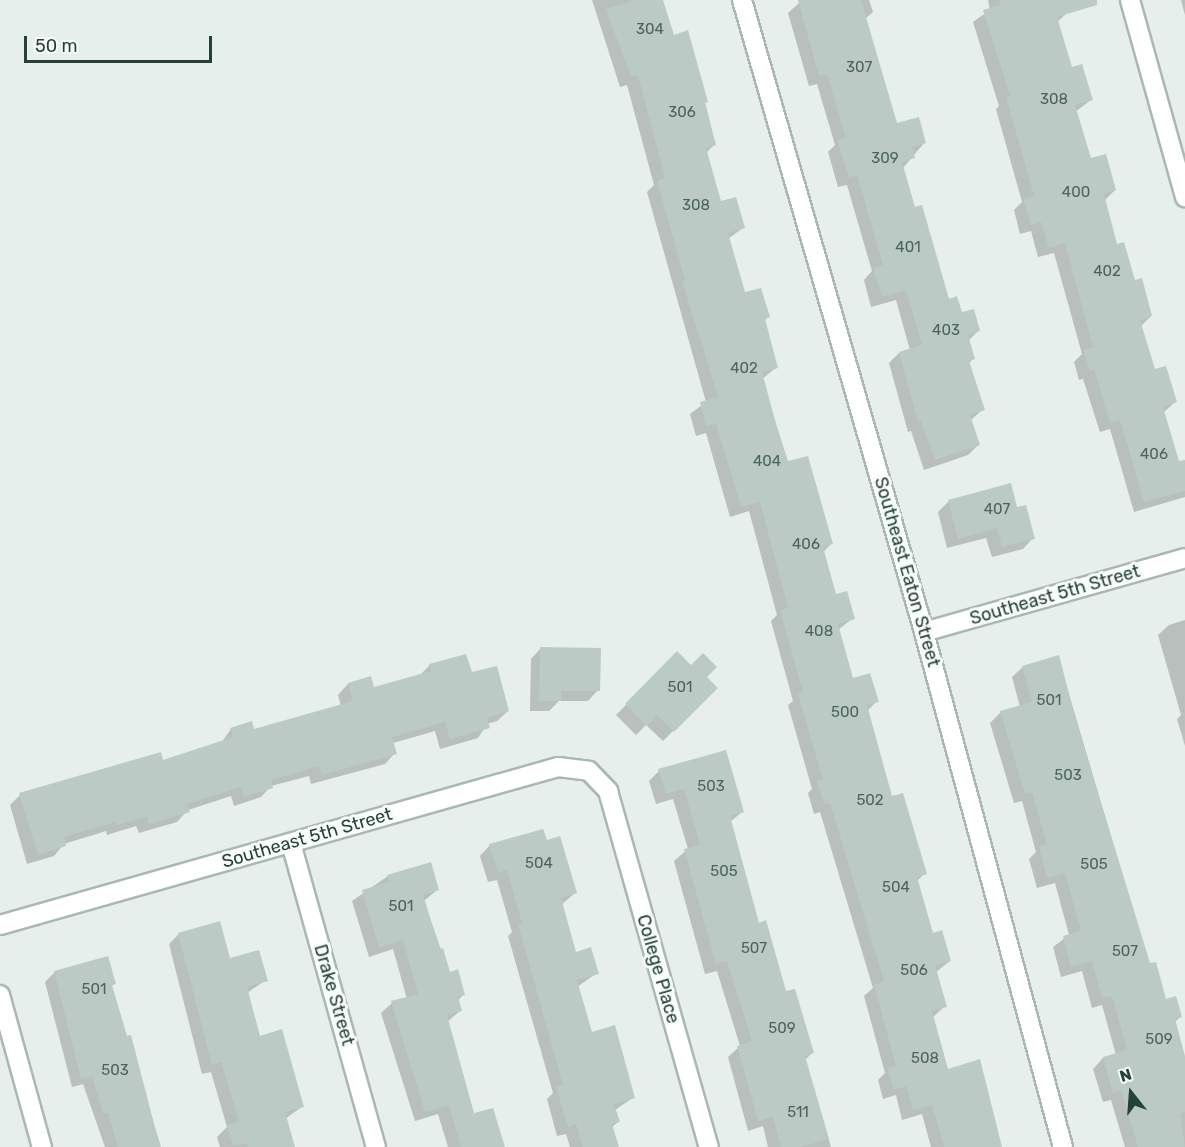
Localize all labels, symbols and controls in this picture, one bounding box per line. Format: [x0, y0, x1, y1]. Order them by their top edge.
house number: 304 [636, 21, 664, 39]
scale bar [27, 24, 214, 62]
text: 50 m [35, 35, 78, 57]
house number: 307 [846, 59, 872, 77]
house number: 308 [1040, 91, 1068, 109]
house number: 306 [668, 104, 696, 122]
house number: 309 [871, 150, 899, 168]
house number: 400 [1062, 184, 1090, 202]
house number: 308 [682, 197, 710, 215]
house number: 401 [895, 239, 921, 257]
house number: 402 [1093, 263, 1121, 281]
house number: 403 [932, 322, 960, 340]
house number: 402 [730, 360, 758, 378]
house number: 406 [1140, 446, 1168, 464]
house number: 404 [753, 453, 781, 471]
street label: Southeast Eaton Street [870, 475, 944, 669]
house number: 407 [984, 501, 1010, 519]
house number: 406 [792, 536, 820, 554]
street label: Southeast 5th Street [967, 560, 1143, 630]
house number: 408 [805, 623, 833, 641]
house number: 501 [668, 679, 692, 697]
house number: 501 [1037, 692, 1061, 710]
house number: 500 [831, 704, 859, 722]
house number: 503 [1054, 767, 1082, 785]
house number: 503 [697, 778, 725, 796]
house number: 502 [856, 792, 884, 810]
street label: Southeast 5th Street [219, 803, 395, 873]
house number: 504 [525, 855, 553, 873]
house number: 505 [1080, 856, 1108, 874]
house number: 505 [710, 863, 738, 881]
house number: 504 [882, 879, 910, 897]
house number: 501 [389, 898, 413, 916]
street label: College Place [632, 912, 684, 1026]
house number: 507 [741, 940, 767, 958]
street label: Drake Street [309, 942, 359, 1048]
house number: 507 [1112, 943, 1138, 961]
house number: 506 [900, 962, 928, 980]
house number: 501 [82, 981, 106, 999]
house number: 509 [768, 1020, 796, 1038]
house number: 509 [1145, 1031, 1173, 1049]
house number: 508 [911, 1050, 939, 1068]
house number: 503 [101, 1062, 129, 1080]
north arrow [1101, 1063, 1161, 1123]
text: N [1117, 1065, 1134, 1086]
house number: 511 [787, 1104, 809, 1122]

